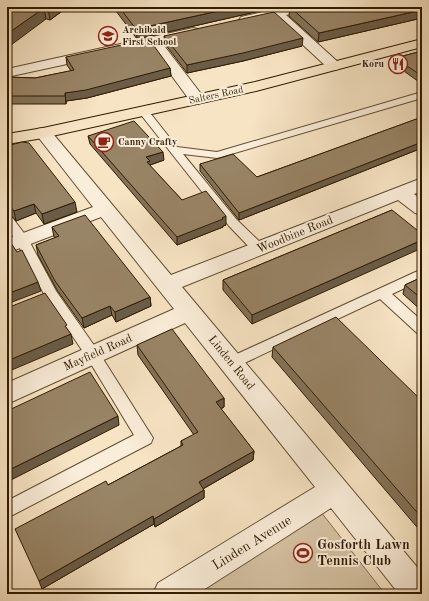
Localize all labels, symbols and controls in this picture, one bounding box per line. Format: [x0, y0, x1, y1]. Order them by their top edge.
school or university icon: Archibald First School [97, 25, 119, 47]
place label: Archibald First School [122, 25, 176, 47]
restaurant icon: Koru [387, 53, 409, 75]
place label: Koru [361, 59, 384, 69]
street label: Salters Road [188, 84, 244, 106]
cafe icon: Canny Crafty [93, 131, 115, 153]
place label: Canny Crafty [118, 137, 177, 147]
street label: Woodbine Road [255, 214, 335, 256]
street label: Mayfield Road [62, 333, 134, 373]
street label: Linden Road [206, 334, 256, 392]
street label: Linden Avenue [210, 513, 294, 573]
place label: Gosforth Lawn Tennis Club [317, 538, 410, 568]
sports icon: Gosforth Lawn Tennis Club [292, 542, 314, 564]

